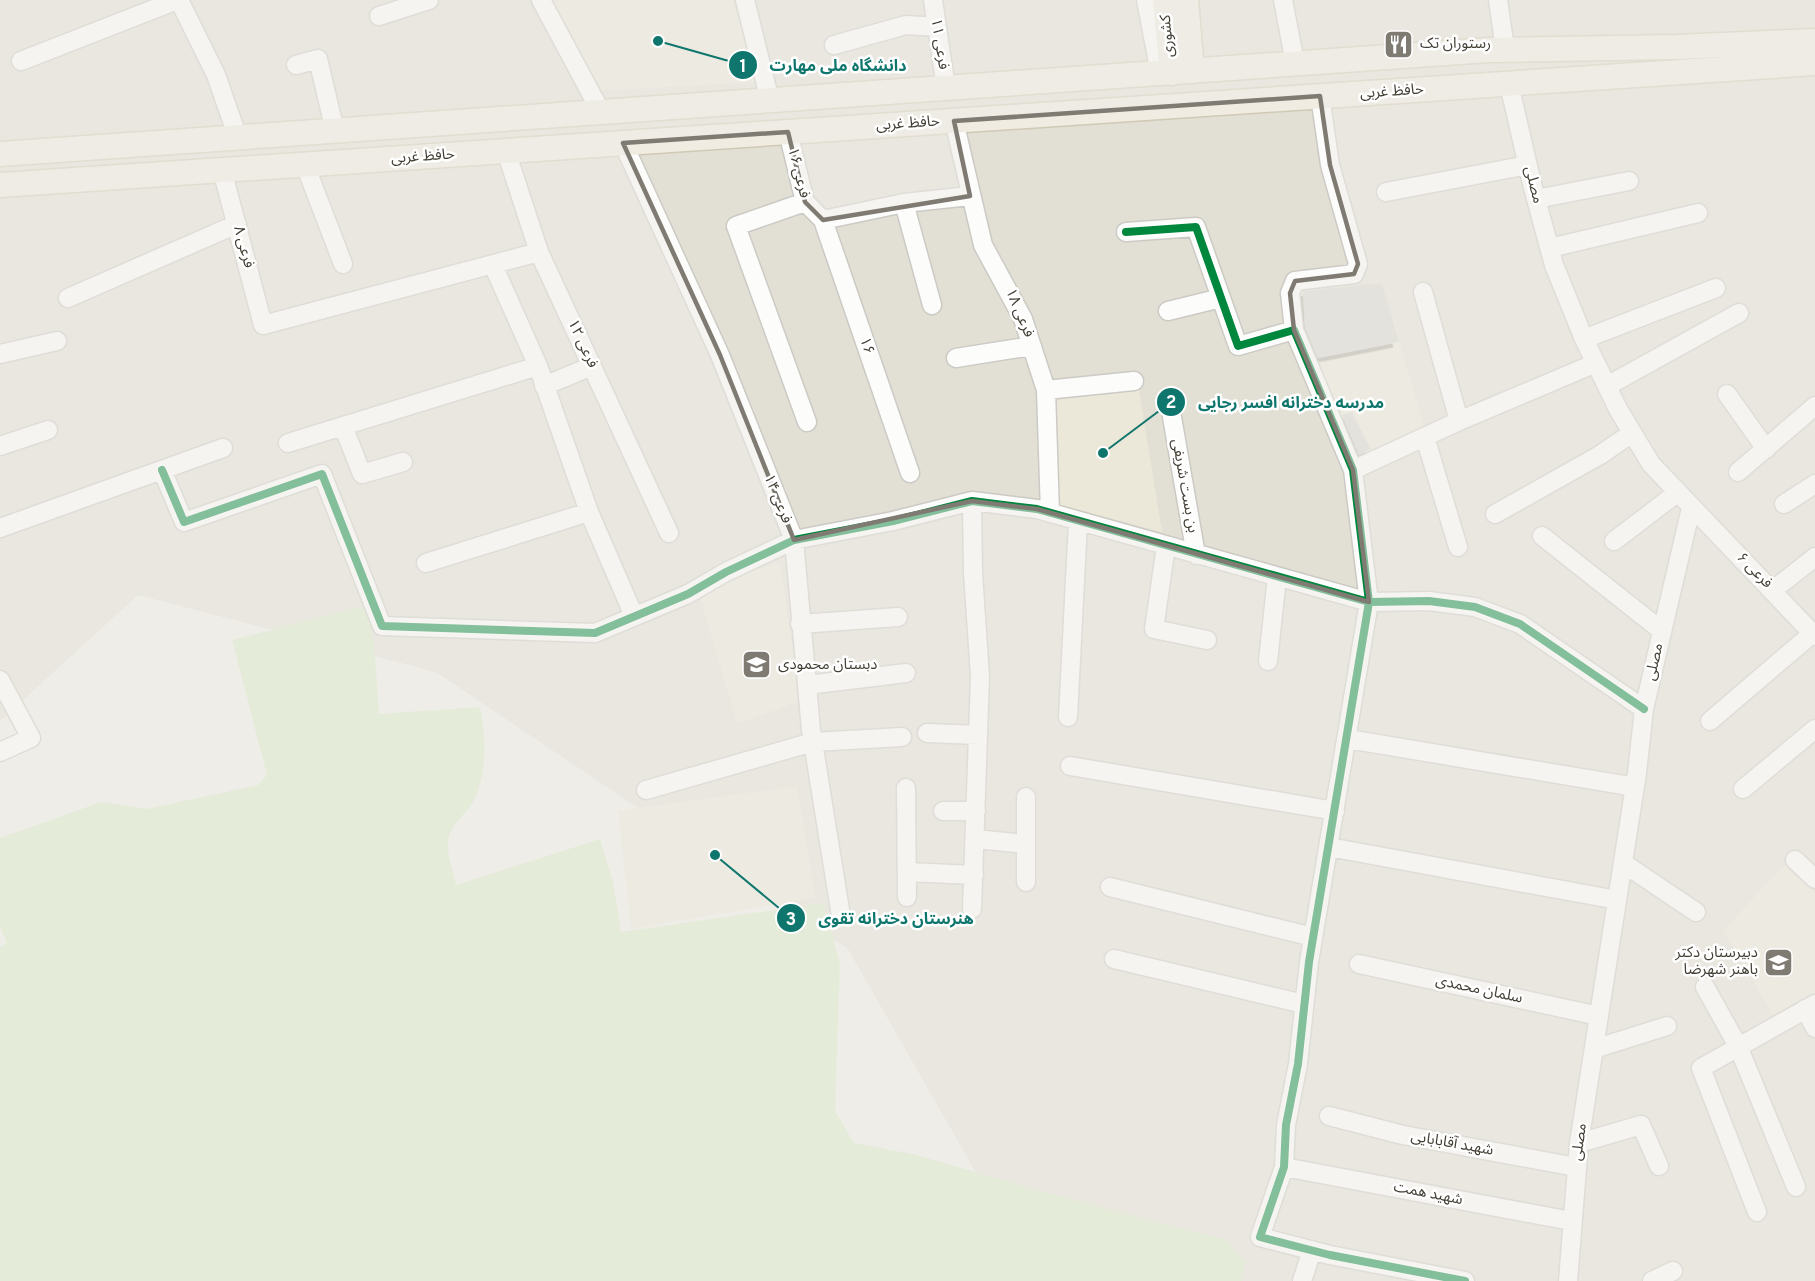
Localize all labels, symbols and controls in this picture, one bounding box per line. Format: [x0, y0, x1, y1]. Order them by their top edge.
street label: کشوری [1157, 13, 1179, 58]
street label: فرعی ۱۱ [926, 17, 952, 71]
restaurant icon: رستوران تک [1383, 28, 1415, 60]
place label: رستوران تک [1420, 35, 1491, 54]
callout: دانشگاه ملی مهارت [728, 48, 919, 82]
text: 1 [739, 56, 747, 79]
text: دانشگاه ملی مهارت [770, 57, 906, 77]
street label: حافظ غربی [1359, 80, 1425, 104]
street label: حافظ غربی [875, 112, 941, 136]
street label: حافظ غربی [390, 145, 456, 169]
street label: فرعی ۱۶ [783, 146, 814, 201]
street label: مصلی [1519, 164, 1547, 206]
street label: فرعی ۸ [228, 224, 258, 270]
street label: فرعی ۱۸ [1000, 286, 1038, 341]
street label: فرعی ۱۲ [562, 317, 602, 372]
street label: ۱۶ [854, 335, 878, 357]
callout: مدرسه دخترانه افسر رجایی [1156, 385, 1396, 419]
text: 2 [1165, 392, 1177, 415]
text: مدرسه دخترانه افسر رجایی [1198, 394, 1384, 414]
street label: بن بست شریفی [1166, 437, 1202, 535]
street label: فرعی ۱۴ [759, 472, 796, 527]
street label: فرعی ۶ [1732, 549, 1776, 593]
street label: مصلی [1642, 642, 1668, 682]
school or university icon: دبستان محمودی [741, 649, 773, 681]
place label: دبستان محمودی [778, 656, 877, 675]
callout: هنرستان دخترانه تقوی [776, 901, 986, 935]
text: 3 [786, 909, 796, 932]
text: هنرستان دخترانه تقوی [818, 910, 974, 930]
place label: دبیرستان دکتر باهنر شهرضا [1674, 944, 1758, 980]
school or university icon: دبیرستان دکتر باهنر شهرضا [1763, 946, 1795, 978]
street label: سلمان محمدی [1434, 971, 1525, 1009]
street label: مصلی [1568, 1122, 1592, 1162]
street label: شهید آقابابایی [1409, 1127, 1495, 1161]
street label: شهید همت [1392, 1178, 1464, 1210]

